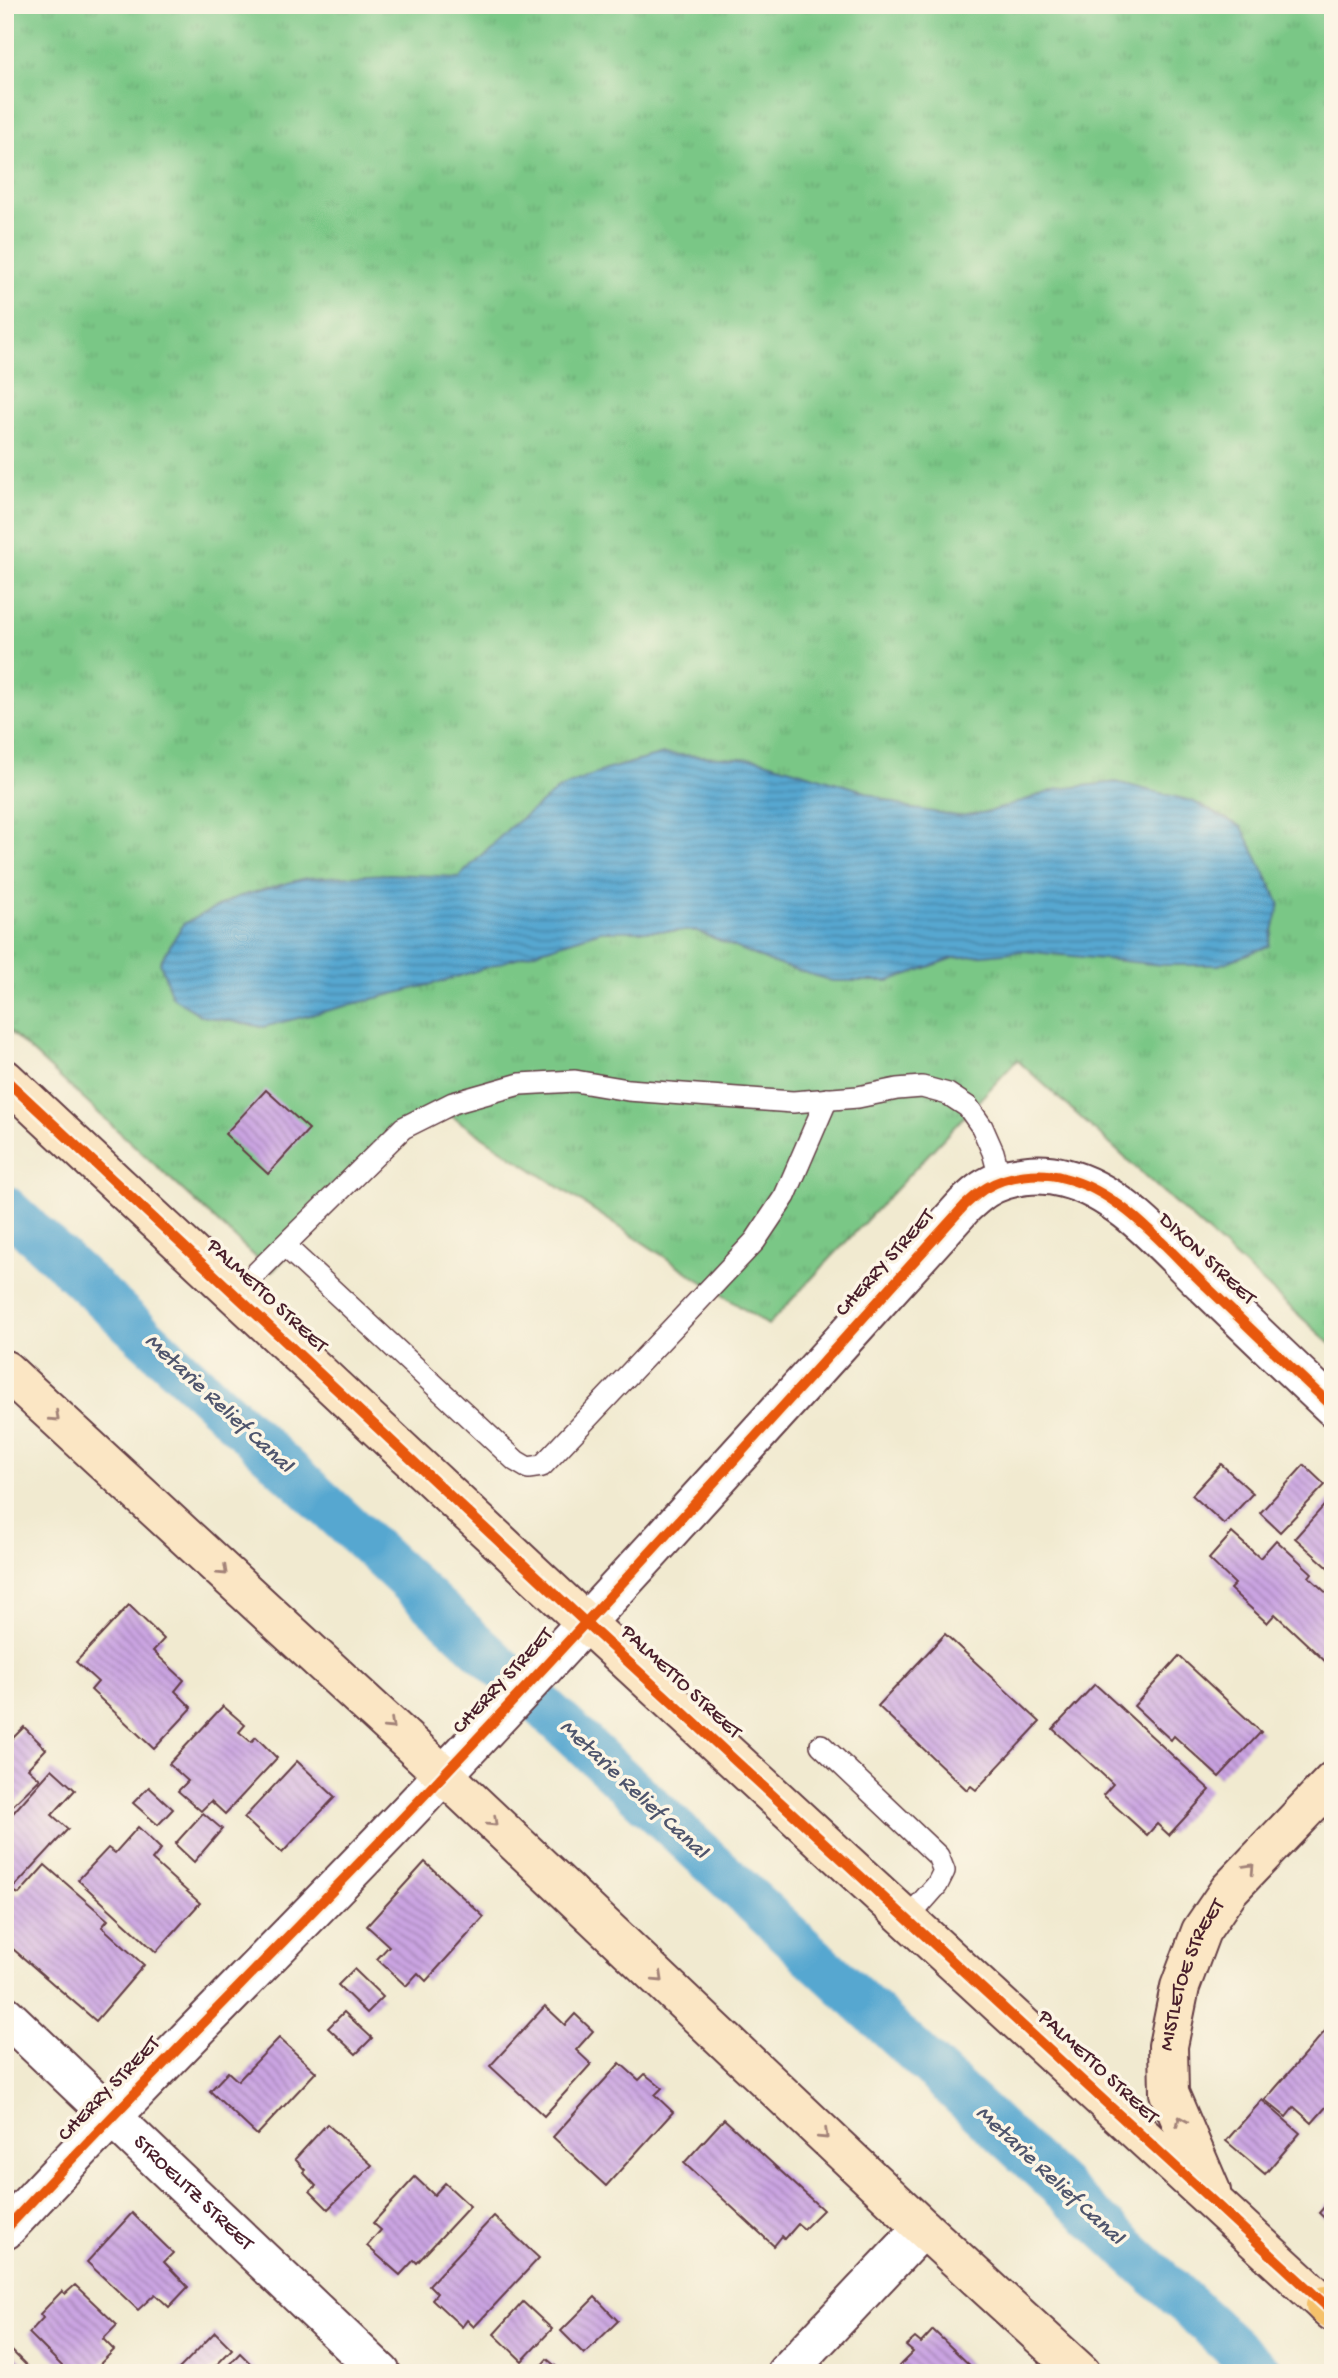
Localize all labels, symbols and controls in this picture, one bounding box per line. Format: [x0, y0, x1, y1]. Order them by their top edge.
street label: CHERRY STREET [831, 1204, 941, 1323]
street label: DIXON STREET [1151, 1207, 1261, 1312]
street label: PALMETTO STREET [200, 1234, 332, 1360]
water label: Metarie Relief Canal [138, 1328, 299, 1481]
one-way arrow [47, 1408, 60, 1421]
one-way arrow [215, 1563, 228, 1575]
street label: PALMETTO STREET [614, 1620, 746, 1746]
street label: CHERRY STREET [448, 1623, 560, 1740]
water label: Metarie Relief Canal [553, 1714, 714, 1867]
one-way arrow [382, 1717, 395, 1730]
one-way arrow [485, 1814, 498, 1827]
one-way arrow [1241, 1864, 1254, 1877]
street label: MISTLETOE STREET [1155, 1894, 1232, 2053]
one-way arrow [651, 1970, 664, 1983]
street label: PALMETTO STREET [1031, 2005, 1163, 2131]
street label: CHERRY STREET [54, 2032, 167, 2148]
water label: Metarie Relief Canal [969, 2100, 1130, 2253]
one-way arrow [1175, 2115, 1189, 2128]
one-way arrow [816, 2126, 829, 2139]
street label: STROELITZ STREET [127, 2130, 259, 2257]

